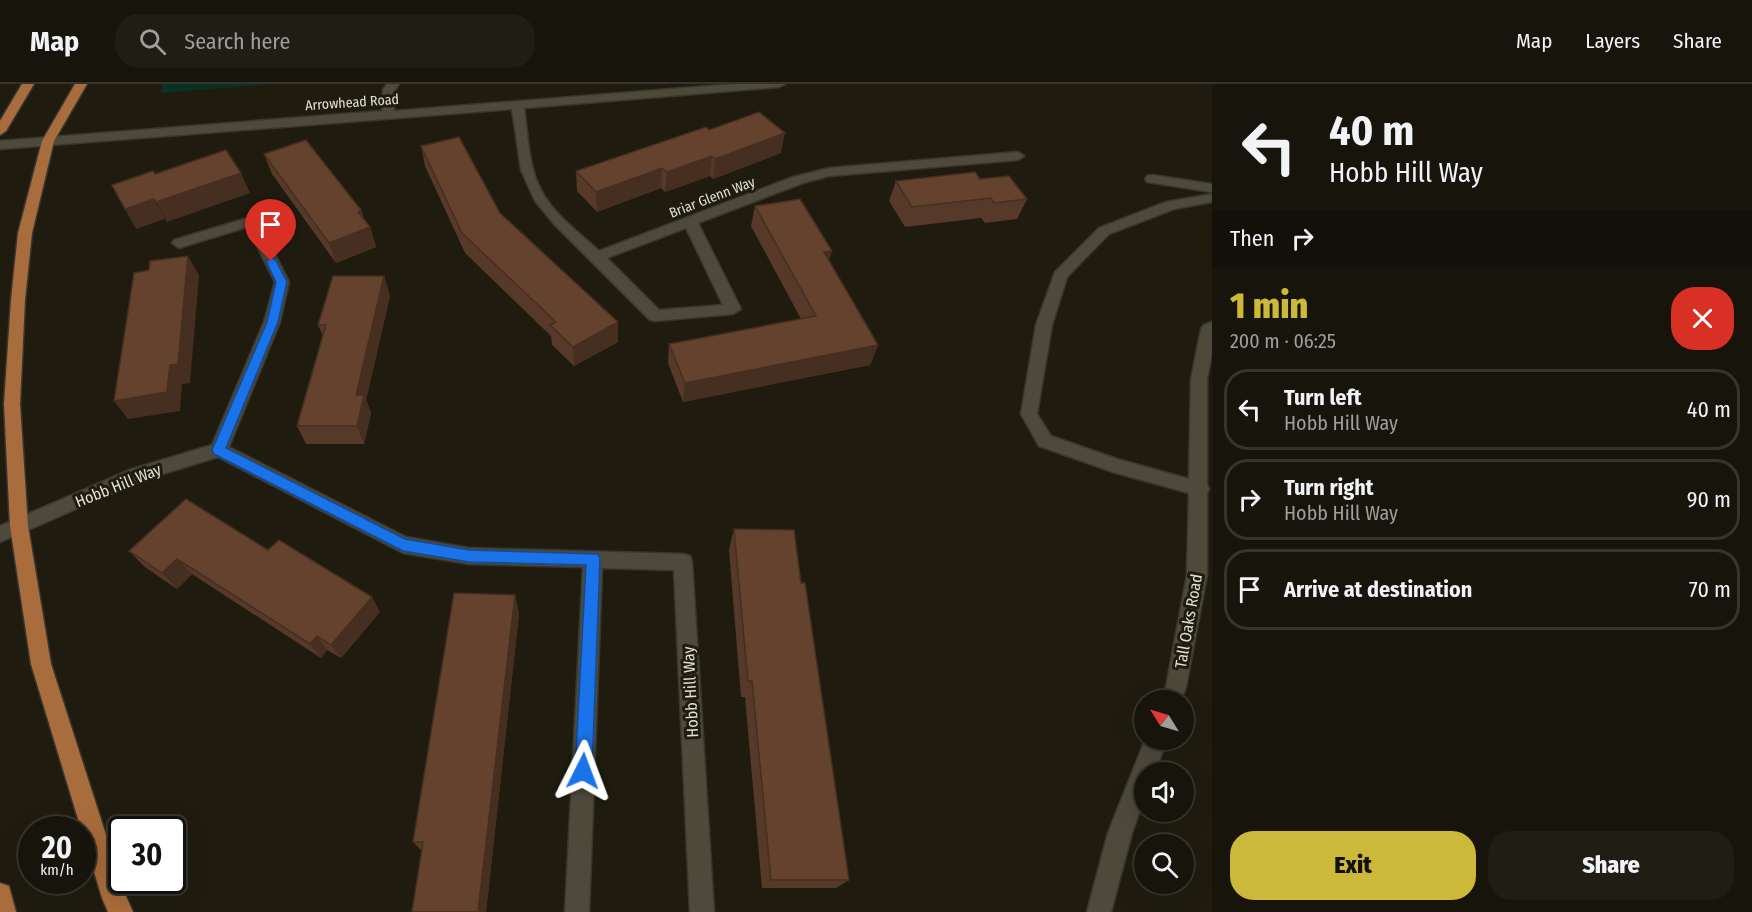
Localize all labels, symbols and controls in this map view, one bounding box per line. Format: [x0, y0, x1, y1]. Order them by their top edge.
search box [115, 14, 535, 68]
text: Map [30, 25, 79, 58]
icon: search [136, 25, 169, 58]
text: Search here [184, 28, 290, 55]
text: Map [1516, 28, 1552, 54]
text: Layers [1585, 28, 1640, 54]
text: Share [1673, 28, 1722, 54]
street label: Arrowhead Road [304, 91, 400, 114]
text: 40 m [1329, 106, 1414, 156]
icon: left [1230, 108, 1308, 186]
text: Hobb Hill Way [1329, 157, 1483, 189]
street label: Briar Glenn Way [667, 173, 758, 222]
pin [245, 199, 296, 261]
icon: arrive [254, 208, 287, 241]
icon: right [1286, 222, 1319, 255]
text: Then [1230, 225, 1274, 252]
text: 1 min [1230, 284, 1308, 328]
button: close [1671, 287, 1734, 350]
text: 200 m · 06:25 [1230, 329, 1336, 353]
text: Turn left [1284, 384, 1362, 411]
icon: left [1233, 393, 1266, 426]
text: 40 m [1687, 396, 1731, 423]
text: Hobb Hill Way [1284, 411, 1398, 435]
street label: Hobb Hill Way [72, 459, 165, 511]
text: Turn right [1284, 474, 1373, 501]
icon: right [1233, 483, 1266, 516]
text: 90 m [1687, 486, 1731, 513]
text: Hobb Hill Way [1284, 501, 1398, 525]
street label: Tall Oaks Road [1171, 572, 1206, 670]
icon: arrive [1233, 573, 1266, 606]
text: Arrive at destination [1284, 576, 1472, 603]
text: 70 m [1689, 576, 1731, 603]
street label: Hobb Hill Way [679, 645, 702, 738]
north arrow [1134, 690, 1194, 750]
map controls [1134, 690, 1194, 894]
position arrow [551, 739, 615, 803]
button: sound [1134, 762, 1194, 822]
speed limit sign: 30 [108, 816, 186, 894]
text: 20 [42, 830, 72, 866]
button: Exit [1230, 831, 1476, 900]
button: Share [1488, 831, 1734, 900]
button: search [1134, 834, 1194, 894]
text: km/h [40, 861, 74, 879]

